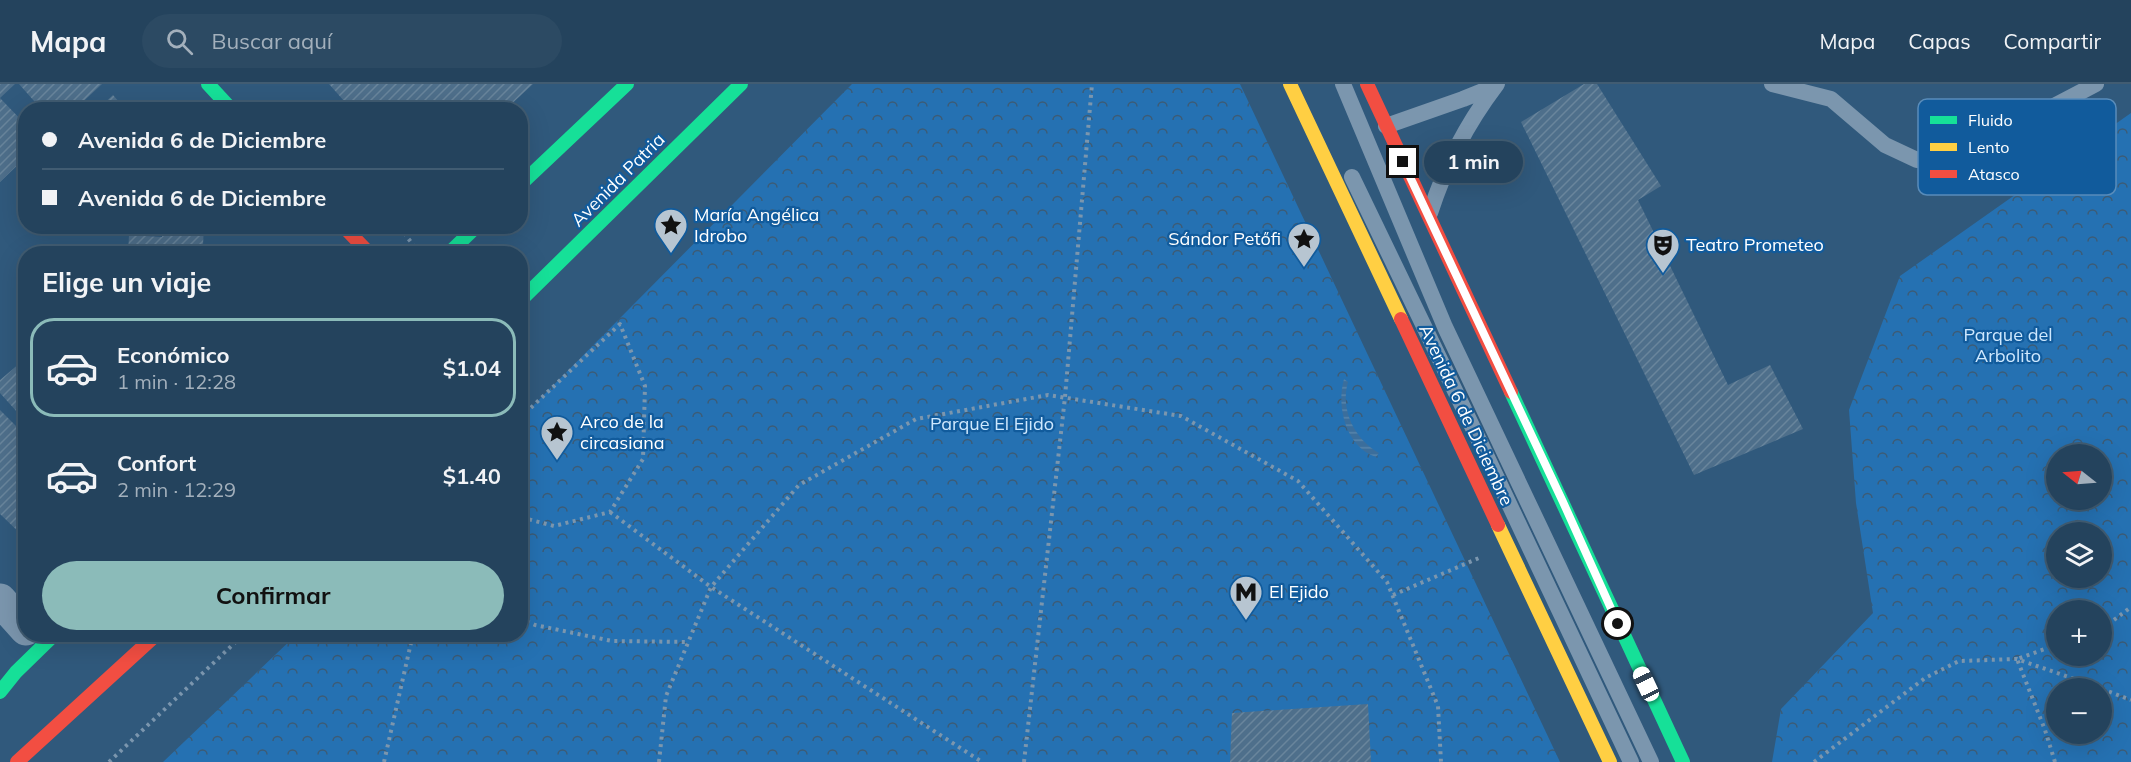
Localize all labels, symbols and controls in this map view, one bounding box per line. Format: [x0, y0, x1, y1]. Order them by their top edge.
search box [142, 14, 562, 68]
text: Mapa [30, 24, 106, 59]
icon: search [163, 25, 196, 58]
text: Buscar aquí [211, 27, 332, 55]
text: Mapa [1820, 28, 1875, 54]
text: Capas [1908, 28, 1971, 54]
text: Compartir [2004, 28, 2101, 54]
legend [1918, 99, 2116, 195]
text: Fluido [1968, 110, 2013, 130]
text: Avenida 6 de Diciembre [78, 126, 326, 154]
street label: Avenida Patria [566, 128, 669, 231]
text: Lento [1968, 137, 2009, 157]
callout: 1 min [1424, 141, 1523, 183]
route end [1389, 148, 1416, 175]
text: 1 min [1447, 149, 1500, 174]
text: Atasco [1968, 164, 2020, 184]
text: Avenida 6 de Diciembre [78, 184, 326, 212]
place label: María Angélica Idrobo [694, 203, 819, 247]
place icon: María Angélica Idrobo [653, 207, 689, 254]
place icon: Sándor Petőfi [1286, 221, 1322, 268]
place label: Sándor Petőfi [1168, 227, 1281, 250]
theatre icon: Teatro Prometeo [1645, 227, 1681, 274]
place label: Teatro Prometeo [1686, 233, 1824, 256]
text: Elige un viaje [42, 265, 211, 299]
street label: Avenida 6 de Diciembre [1414, 320, 1519, 509]
park label: Parque del Arbolito [1963, 323, 2053, 367]
icon: car [45, 341, 99, 395]
text: Económico [117, 341, 230, 369]
text: $1.04 [443, 354, 501, 382]
text: 1 min · 12:28 [117, 369, 236, 394]
place label: Arco de la circasiana [580, 410, 665, 454]
park label: Parque El Ejido [930, 412, 1054, 435]
place icon: Arco de la circasiana [539, 414, 575, 461]
north arrow [2046, 444, 2112, 510]
map controls [2046, 444, 2112, 744]
icon: car [45, 449, 99, 503]
text: Confort [117, 449, 196, 477]
text: $1.40 [443, 462, 501, 490]
text: 2 min · 12:29 [117, 477, 236, 502]
button: layers [2046, 522, 2112, 588]
button: Confirmar [42, 561, 504, 630]
metro station icon: El Ejido [1228, 574, 1264, 621]
place label: El Ejido [1269, 580, 1329, 603]
button: + [2046, 600, 2112, 666]
route start [1604, 610, 1631, 637]
car [1630, 664, 1662, 704]
button: − [2046, 678, 2112, 744]

